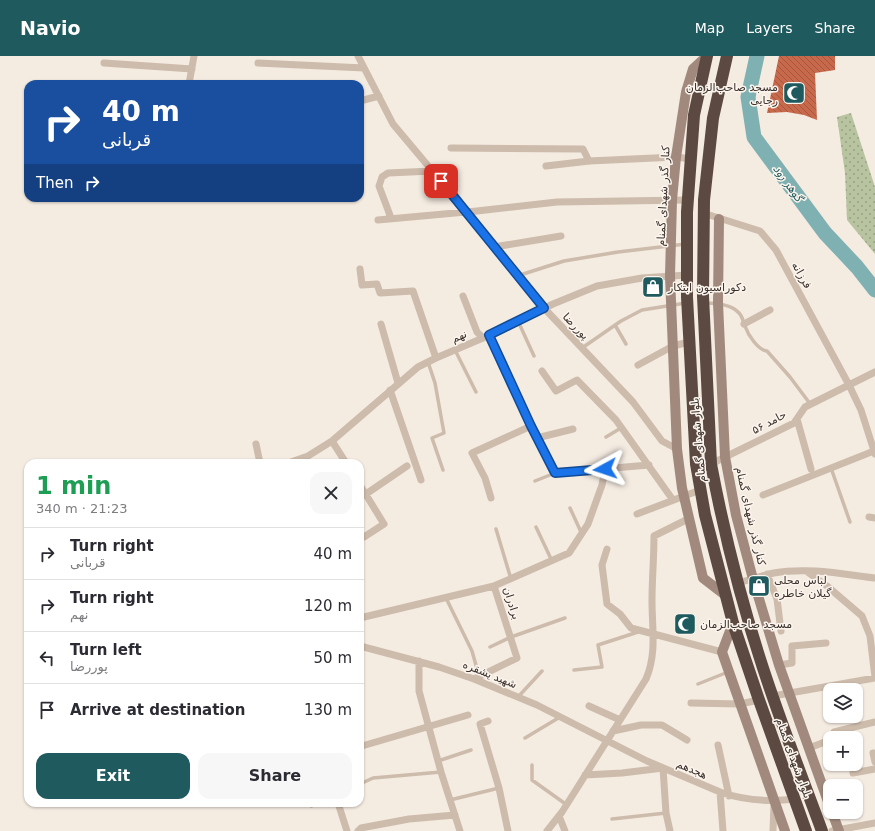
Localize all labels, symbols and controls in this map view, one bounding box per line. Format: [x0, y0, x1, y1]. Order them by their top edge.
text: Navio [20, 17, 81, 39]
text: Map [695, 20, 724, 36]
text: Layers [746, 20, 793, 36]
text: Share [815, 20, 855, 36]
mosque icon: مسجد صاحب‌الزمان رجایی [781, 80, 807, 106]
place label: مسجد صاحب‌الزمان رجایی [686, 81, 778, 107]
text: 40 m [102, 95, 180, 128]
icon: right [36, 96, 88, 148]
text: قربانی [102, 129, 151, 150]
street label: کنار گذر شهدای گمنام [654, 145, 673, 247]
water label: گوهر رود [770, 162, 807, 206]
pin [424, 164, 458, 198]
icon: arrive [430, 170, 452, 192]
icon: right [81, 172, 103, 194]
text: Then [36, 174, 73, 192]
street label: فرزانه [789, 260, 814, 291]
shop icon: دکوراسیون ابتکار [640, 274, 666, 300]
place label: دکوراسیون ابتکار [667, 281, 746, 294]
street label: پوررضا [560, 310, 591, 342]
street label: نهم [450, 327, 469, 345]
street label: بلوار شهدای گمنام [688, 397, 709, 483]
street label: حامد ۵۶ [750, 408, 789, 437]
position arrow [584, 448, 626, 490]
street label: کنار گذر شهدای گمنام [733, 466, 768, 567]
text: 1 min [36, 472, 111, 500]
button: close [310, 472, 352, 514]
text: 340 m · 21:23 [36, 501, 127, 516]
text: Turn right [70, 537, 154, 555]
icon: right [36, 543, 58, 565]
text: 40 m [314, 545, 352, 563]
text: قربانی [70, 555, 105, 570]
shop icon: لباس محلی گیلان خاطره [746, 573, 772, 599]
place label: لباس محلی گیلان خاطره [774, 574, 832, 600]
street label: برادران [500, 585, 523, 621]
text: Turn right [70, 589, 154, 607]
icon: right [36, 595, 58, 617]
text: 120 m [304, 597, 352, 615]
text: نهم [70, 607, 88, 622]
mosque icon: مسجد صاحب‌الزمان [672, 611, 698, 637]
place label: مسجد صاحب‌الزمان [700, 618, 792, 631]
text: Turn left [70, 641, 142, 659]
icon: left [36, 647, 58, 669]
text: 50 m [314, 649, 352, 667]
street label: شهید یشقره [461, 658, 519, 691]
text: پوررضا [70, 659, 108, 674]
map controls [823, 683, 863, 819]
button: layers [823, 683, 863, 723]
icon: arrive [36, 699, 58, 721]
text: Arrive at destination [70, 701, 245, 719]
text: 130 m [304, 701, 352, 719]
street label: بلوار شهدای گمنام [773, 716, 814, 800]
button: + [823, 731, 863, 771]
button: Exit [36, 753, 190, 799]
button: Share [198, 753, 352, 799]
street label: هجدهم [675, 757, 709, 782]
button: − [823, 779, 863, 819]

